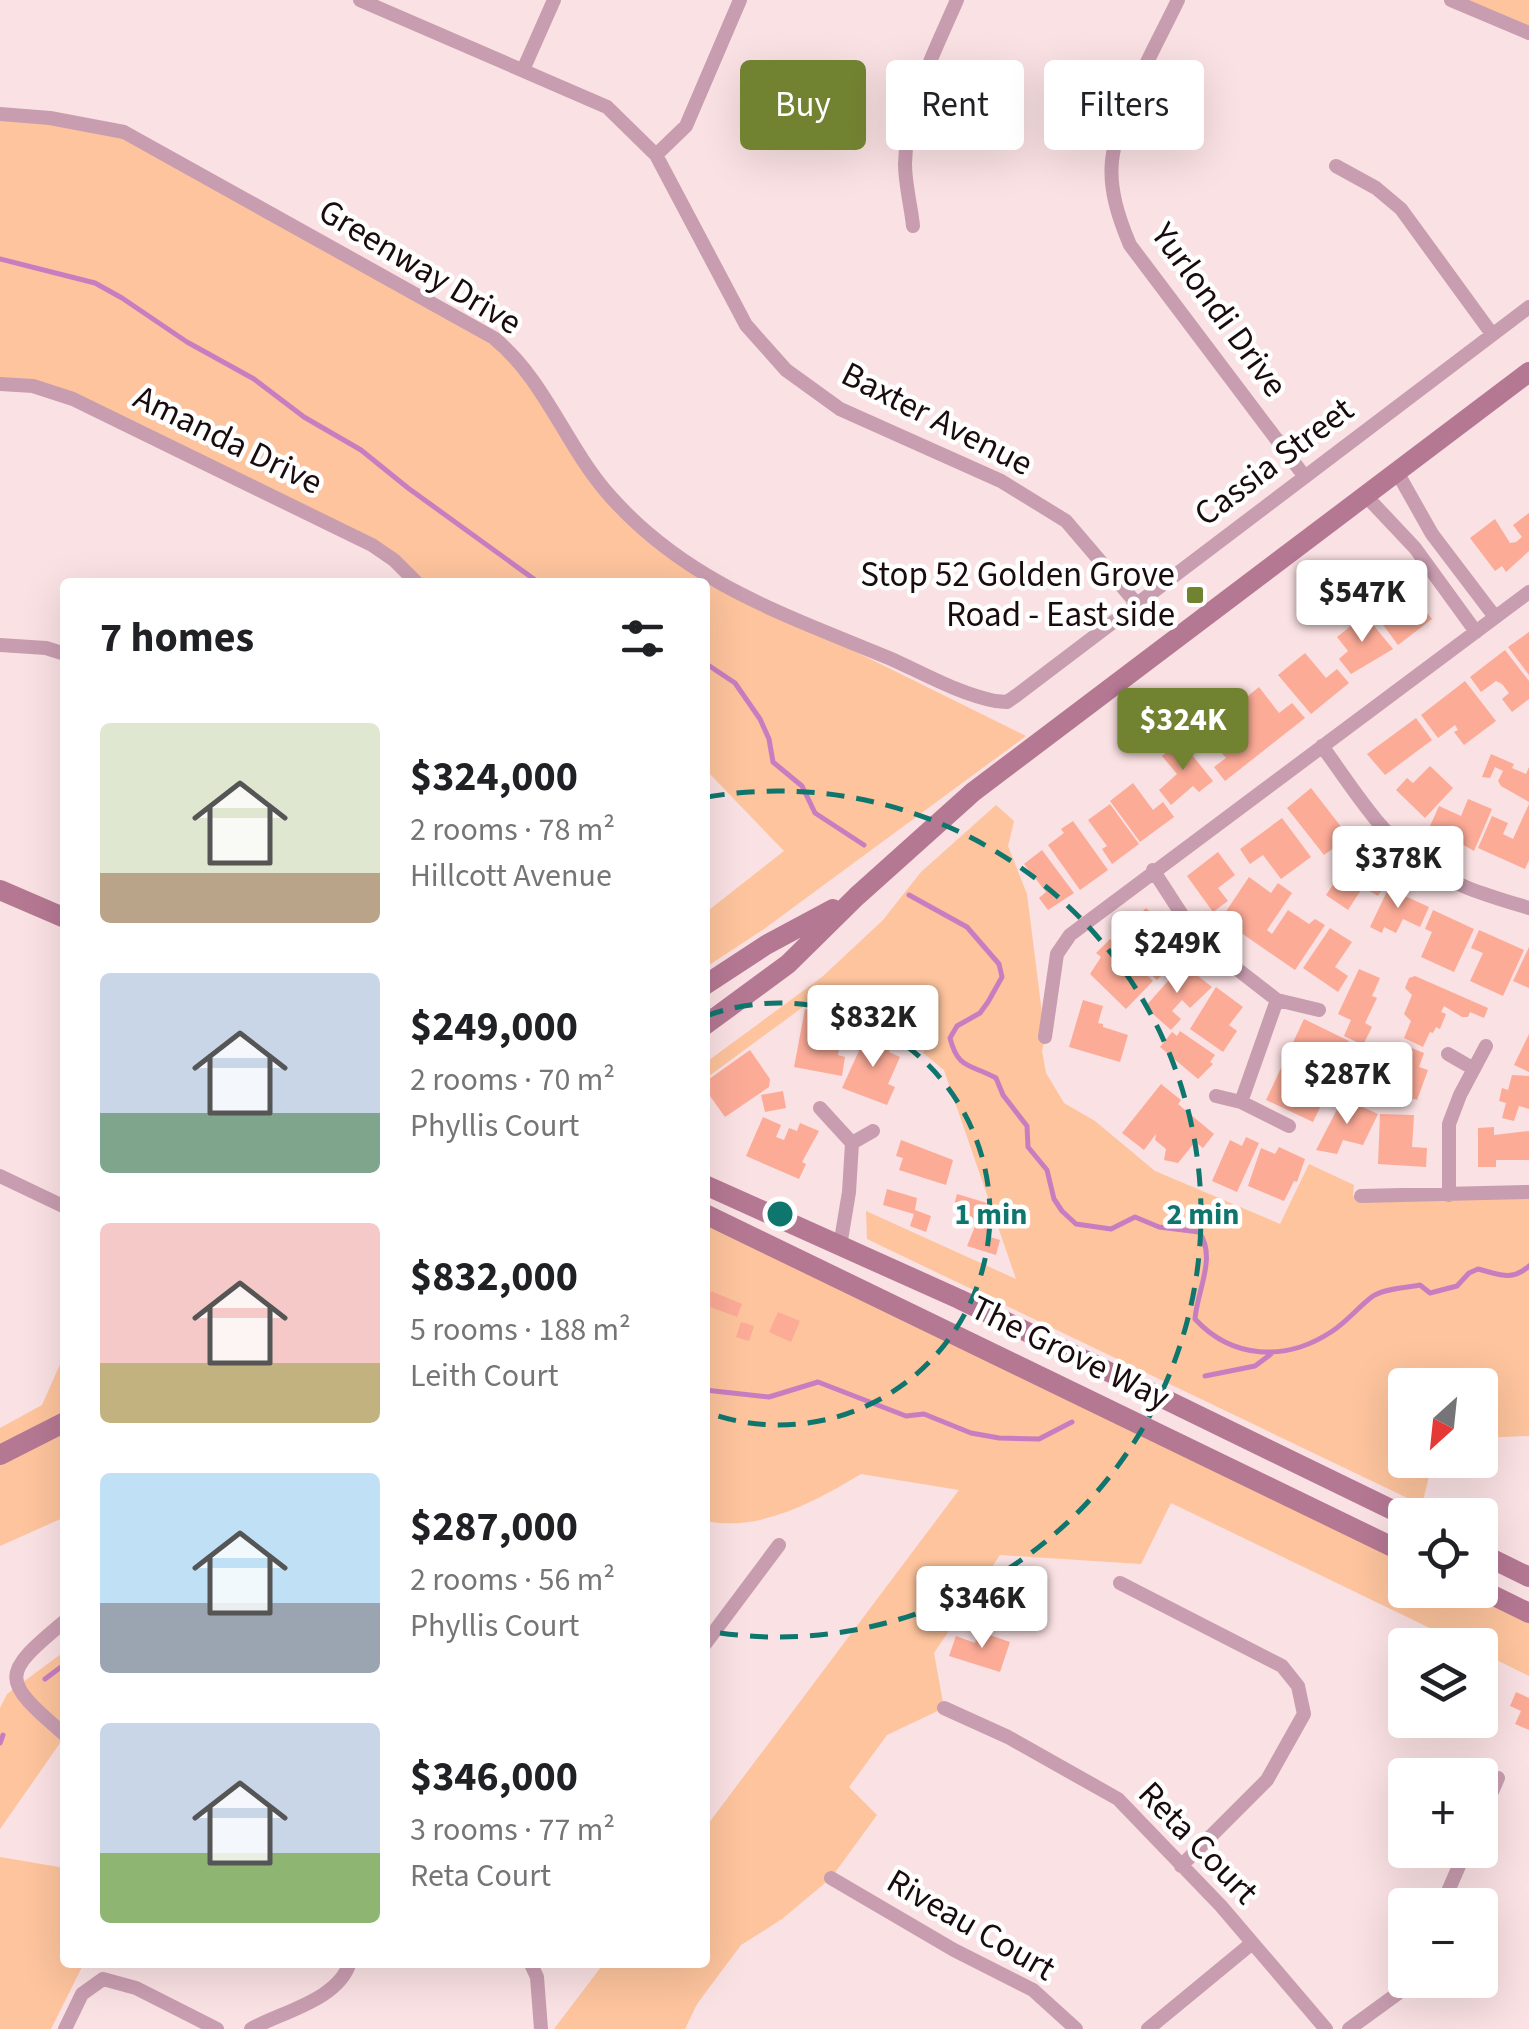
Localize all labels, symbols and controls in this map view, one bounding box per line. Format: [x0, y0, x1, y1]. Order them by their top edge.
chip: Buy [740, 60, 866, 150]
chip: Rent [886, 60, 1024, 150]
chip: Filters [1044, 60, 1204, 150]
street label: Greenway Drive [309, 187, 531, 347]
street label: Yurlondi Drive [1138, 212, 1299, 407]
street label: Baxter Avenue [833, 349, 1041, 489]
street label: Amanda Drive [125, 373, 331, 507]
street label: Cassia Street [1184, 385, 1364, 539]
place label: Stop 52 Golden Grove Road - East side [860, 550, 1175, 640]
pin: $547K [1292, 560, 1432, 645]
text: $547K [1318, 569, 1406, 615]
marker: Stop 52 Golden Grove Road - East side [1184, 584, 1206, 606]
text: 7 homes [100, 608, 254, 668]
icon: filters [615, 611, 670, 666]
pin: $324K [1113, 688, 1253, 773]
text: $324K [1139, 697, 1227, 743]
text: $324,000 [410, 747, 578, 807]
icon: home [180, 763, 300, 883]
text: 2 rooms · 78 m² [410, 807, 615, 853]
pin: $378K [1328, 826, 1468, 911]
text: $378K [1354, 835, 1442, 881]
text: Hillcott Avenue [410, 853, 612, 899]
pin: $249K [1107, 911, 1247, 996]
text: $249K [1133, 920, 1221, 966]
pin: $832K [803, 985, 943, 1070]
text: $832K [829, 994, 917, 1040]
text: $249,000 [410, 997, 578, 1057]
icon: home [180, 1013, 300, 1133]
pin: $287K [1277, 1042, 1417, 1127]
text: $287K [1303, 1051, 1391, 1097]
text: 2 rooms · 70 m² [410, 1057, 615, 1103]
text: Phyllis Court [410, 1103, 579, 1149]
text: 1 min [955, 1193, 1028, 1236]
text: 2 min [1167, 1193, 1240, 1236]
centre of rings [762, 1196, 798, 1232]
text: $832,000 [410, 1247, 578, 1307]
icon: home [180, 1263, 300, 1383]
street label: The Grove Way [962, 1283, 1178, 1423]
text: 5 rooms · 188 m² [410, 1307, 631, 1353]
text: Leith Court [410, 1353, 559, 1399]
north arrow [1388, 1368, 1498, 1478]
map controls [1388, 1368, 1498, 1998]
text: $287,000 [410, 1497, 578, 1557]
button: locate [1388, 1498, 1498, 1608]
icon: home [180, 1513, 300, 1633]
text: 2 rooms · 56 m² [410, 1557, 615, 1603]
pin: $346K [912, 1566, 1052, 1651]
text: $346K [938, 1575, 1026, 1621]
text: Phyllis Court [410, 1603, 579, 1649]
button: layers [1388, 1628, 1498, 1738]
text: $346,000 [410, 1747, 578, 1807]
button: + [1388, 1758, 1498, 1868]
icon: home [180, 1763, 300, 1883]
street label: Reta Court [1126, 1770, 1270, 1916]
text: 3 rooms · 77 m² [410, 1807, 615, 1853]
text: Reta Court [410, 1853, 551, 1899]
street label: Riveau Court [877, 1857, 1065, 1994]
button: − [1388, 1888, 1498, 1998]

